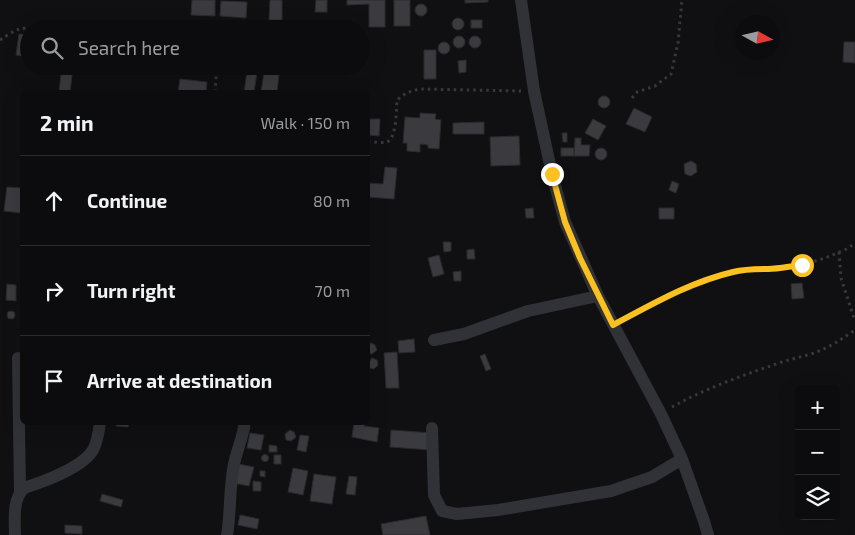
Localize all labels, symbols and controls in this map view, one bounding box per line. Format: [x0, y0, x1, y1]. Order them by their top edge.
north arrow [735, 15, 780, 60]
search box [20, 20, 370, 75]
icon: search [38, 34, 66, 62]
text: Search here [78, 36, 180, 59]
text: 2 min [40, 110, 94, 135]
text: Walk · 150 m [260, 113, 350, 132]
route end [541, 163, 564, 186]
icon: ahead [40, 187, 68, 215]
text: Continue [87, 189, 167, 212]
text: 80 m [313, 191, 350, 210]
route start [791, 254, 814, 277]
icon: right [40, 277, 68, 305]
text: Turn right [87, 279, 175, 302]
text: 70 m [315, 281, 350, 300]
icon: arrive [40, 367, 68, 395]
text: Arrive at destination [87, 369, 272, 392]
map controls [795, 385, 840, 520]
button: + [795, 385, 840, 430]
button: − [795, 430, 840, 475]
button: layers [795, 475, 840, 520]

